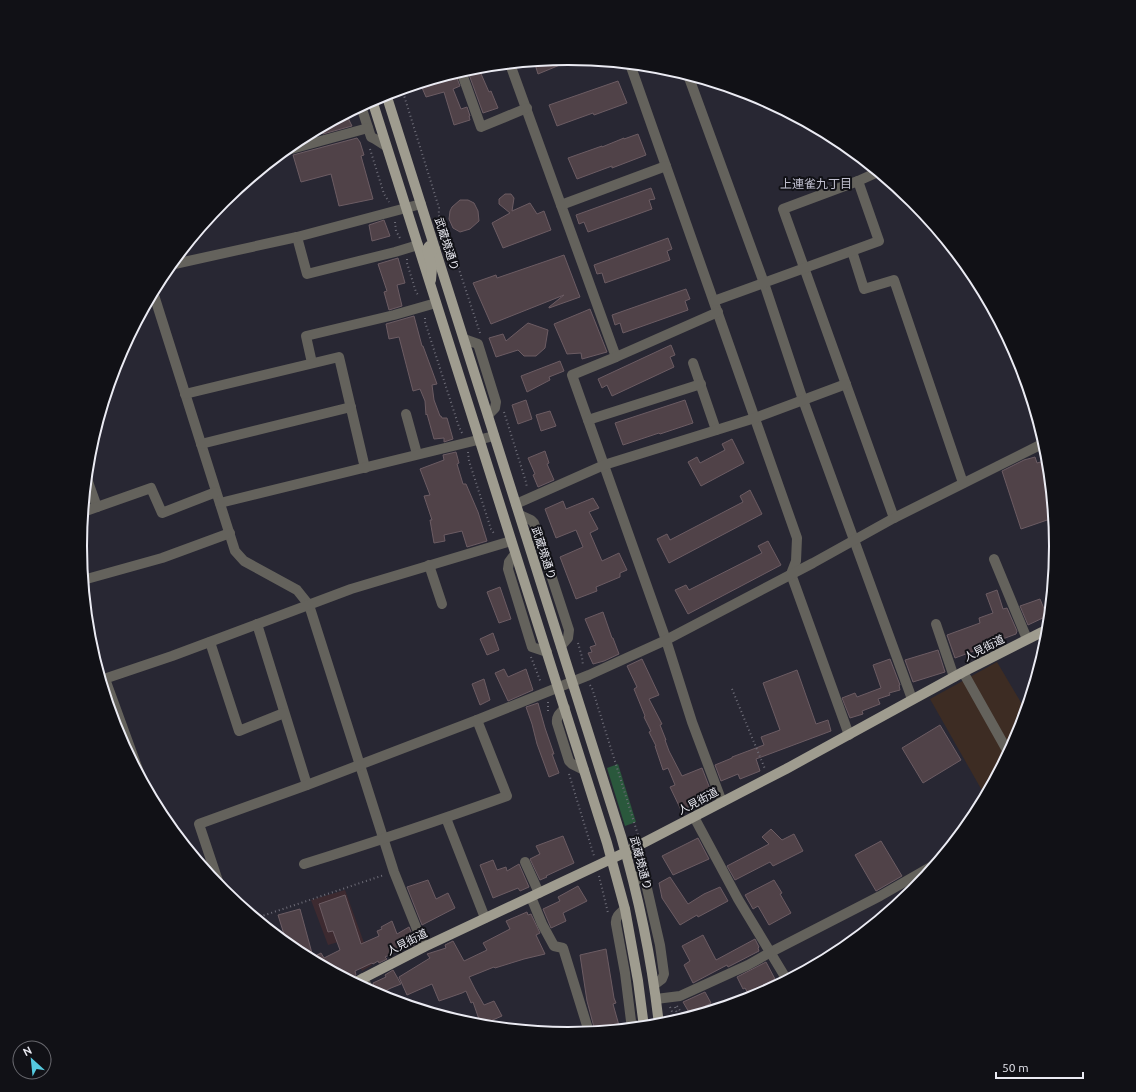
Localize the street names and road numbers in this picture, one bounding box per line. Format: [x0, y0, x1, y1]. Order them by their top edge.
street label: 武蔵境通り [433, 216, 461, 272]
street label: 武蔵境通り [530, 525, 558, 581]
street label: 人見街道 [962, 633, 1006, 663]
street label: 人見街道 [676, 785, 720, 817]
street label: 武蔵境通り [628, 835, 654, 891]
street label: 人見街道 [385, 927, 429, 957]

